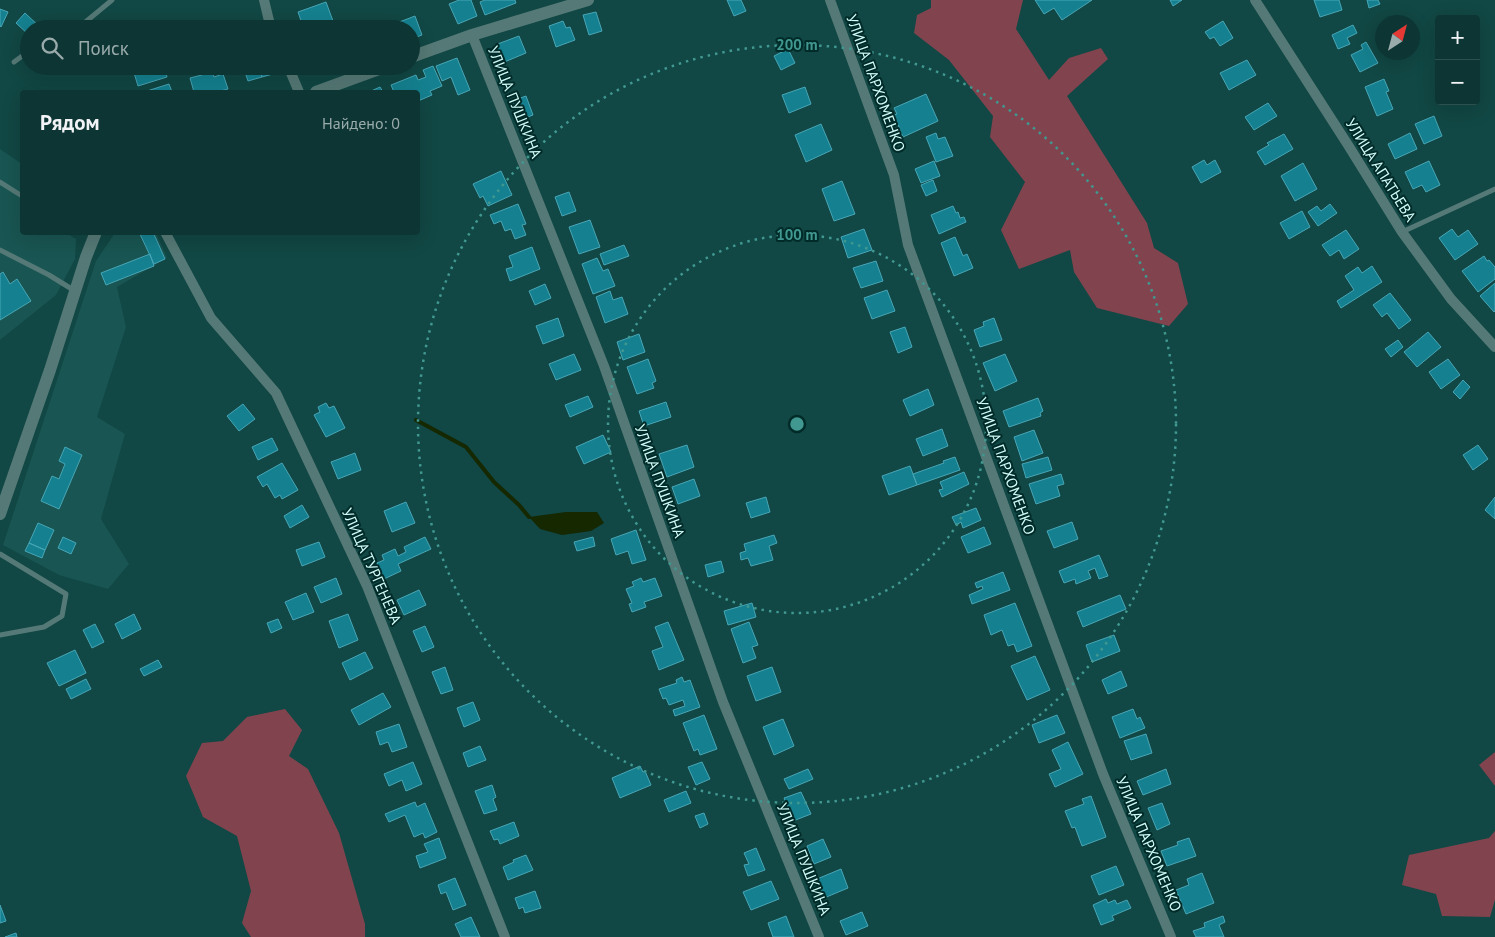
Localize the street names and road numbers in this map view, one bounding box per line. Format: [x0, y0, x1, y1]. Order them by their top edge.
street label: УЛИЦА ПАРХОМЕНКО [842, 12, 910, 154]
street label: УЛИЦА ПУШКИНА [484, 43, 546, 161]
street label: УЛИЦА АПАТЬЕВА [1342, 115, 1420, 225]
street label: УЛИЦА ПАРХОМЕНКО [972, 395, 1040, 537]
street label: УЛИЦА ПУШКИНА [631, 422, 689, 541]
street label: УЛИЦА ТУРГЕНЕВА [338, 505, 406, 627]
street label: УЛИЦА ПАРХОМЕНКО [1112, 774, 1186, 914]
street label: УЛИЦА ПУШКИНА [773, 800, 835, 918]

